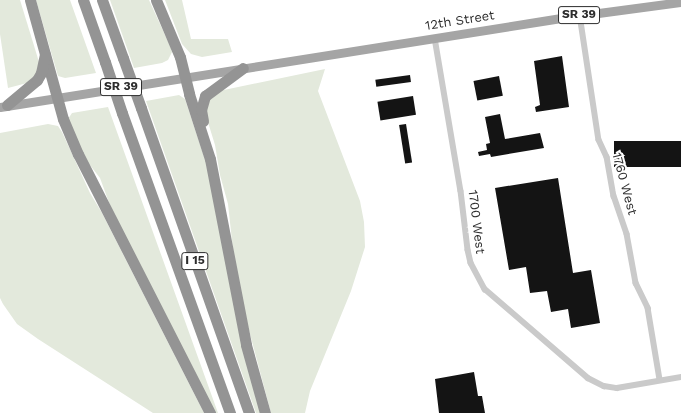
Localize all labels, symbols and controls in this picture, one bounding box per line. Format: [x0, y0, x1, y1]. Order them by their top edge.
road number: SR 39 [558, 5, 600, 25]
street label: 12th Street [424, 8, 496, 34]
road number: SR 39 [100, 77, 142, 97]
street label: 1760 West [608, 151, 640, 217]
street label: 1700 West [464, 189, 488, 255]
road number: I 15 [181, 251, 209, 271]

